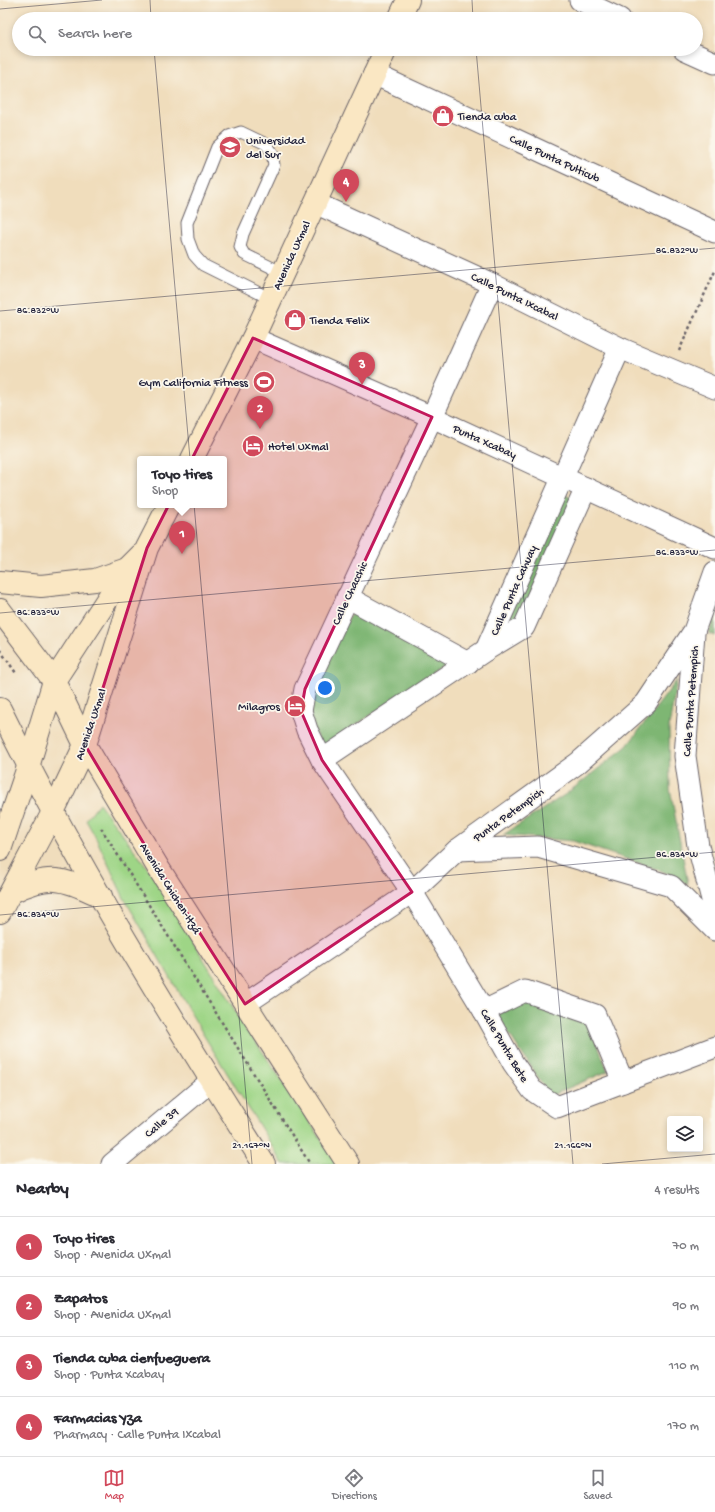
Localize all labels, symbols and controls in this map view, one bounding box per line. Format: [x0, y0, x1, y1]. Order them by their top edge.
search box [12, 12, 703, 56]
icon: search [26, 23, 48, 45]
text: Search here [58, 25, 132, 43]
shop icon: Tienda cuba [430, 103, 456, 129]
place label: Tienda cuba [457, 111, 517, 125]
street label: Calle Punta Pulticub [507, 133, 602, 187]
school or university icon: Universidad del Sur [217, 134, 243, 160]
place label: Universidad del Sur [246, 135, 306, 163]
pin: 4 [333, 169, 359, 202]
street label: Avenida Uxmal [271, 219, 315, 293]
text: 86.832°W [656, 245, 699, 257]
street label: Calle Punta Ixcabal [468, 271, 560, 325]
text: 86.832°W [17, 305, 60, 317]
shop icon: Tienda Felix [282, 307, 308, 333]
place label: Tienda Felix [309, 315, 370, 329]
pin: 3 [349, 352, 375, 385]
sports icon: Gym California Fitness [251, 369, 277, 395]
place label: Gym California Fitness [138, 377, 249, 391]
pin: 2 [247, 396, 273, 429]
street label: Punta Xcabay [449, 422, 518, 463]
hotel icon: Hotel Uxmal [240, 433, 266, 459]
place label: Hotel Uxmal [268, 441, 329, 455]
popup [137, 456, 227, 508]
text: Toyo tires [152, 466, 212, 484]
text: Shop [152, 484, 178, 499]
pin: 1 [169, 521, 195, 554]
street label: Calle Punta Cahuay [489, 543, 541, 638]
text: 86.833°W [656, 547, 699, 559]
street label: Calle Chacchic [330, 559, 372, 628]
text: 86.833°W [17, 607, 60, 619]
street label: Calle Punta Petempich [681, 645, 703, 757]
your location [315, 678, 335, 698]
street label: Avenida Uxmal [73, 687, 111, 762]
hotel icon: Milagros [282, 693, 308, 719]
place label: Milagros [238, 701, 281, 715]
street label: Punta Petempich [470, 785, 548, 847]
street label: Avenida Chichen-Itzá [136, 841, 203, 938]
text: 86.834°W [656, 849, 699, 861]
text: 86.834°W [17, 909, 60, 921]
street label: Calle Punta Bete [476, 1007, 531, 1086]
street label: Calle 39 [143, 1105, 182, 1142]
map controls [667, 1116, 703, 1152]
button: layers [667, 1116, 703, 1152]
text: 21.167°N [232, 1140, 270, 1152]
text: 21.166°N [554, 1140, 592, 1152]
text: Nearby [16, 1180, 69, 1200]
text: 4 results [655, 1183, 699, 1198]
text: Toyo tires [54, 1230, 114, 1248]
text: 1 [26, 1239, 32, 1254]
text: 70 m [673, 1239, 699, 1254]
text: Shop · Avenida Uxmal [54, 1248, 171, 1263]
text: Zapatos [54, 1290, 107, 1308]
text: 2 [26, 1299, 32, 1314]
text: 90 m [673, 1299, 699, 1314]
text: Shop · Avenida Uxmal [54, 1308, 171, 1323]
text: Tienda cuba cienfueguera [54, 1350, 210, 1368]
text: 3 [26, 1359, 32, 1374]
text: 110 m [669, 1359, 699, 1374]
text: Shop · Punta Xcabay [54, 1368, 164, 1383]
text: Farmacias Yza [54, 1410, 142, 1428]
text: 4 [26, 1419, 32, 1434]
text: 170 m [667, 1419, 699, 1434]
text: Pharmacy · Calle Punta Ixcabal [54, 1428, 221, 1443]
tab: Map [103, 1467, 125, 1503]
tab: Directions [332, 1467, 377, 1503]
tab: Saved [583, 1467, 612, 1503]

